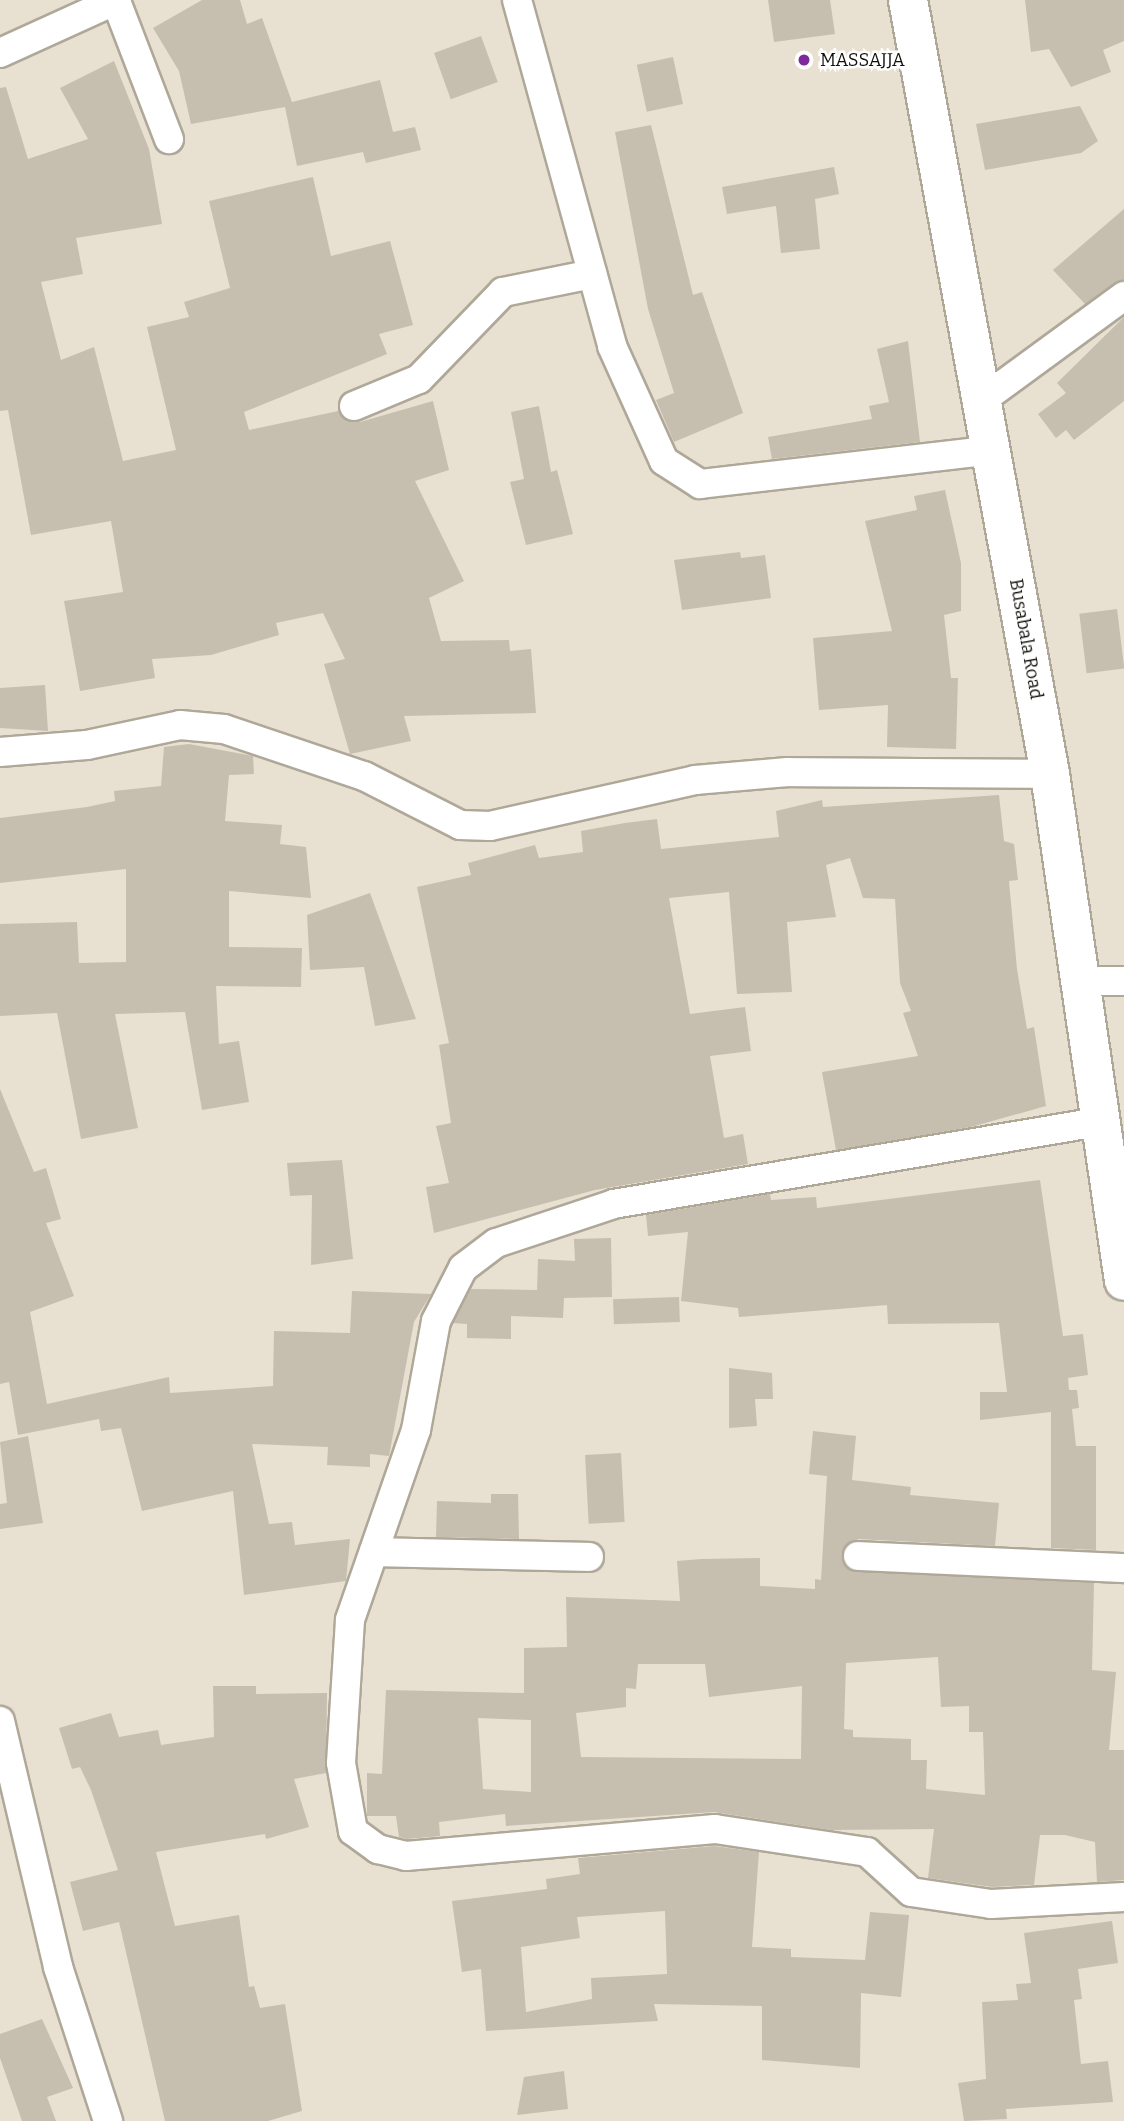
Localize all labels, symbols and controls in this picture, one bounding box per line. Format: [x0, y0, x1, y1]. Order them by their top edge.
place label: MASSAJJA [820, 49, 905, 71]
marker: MASSAJJA [794, 50, 814, 70]
street label: Busabala Road [1005, 577, 1047, 701]

